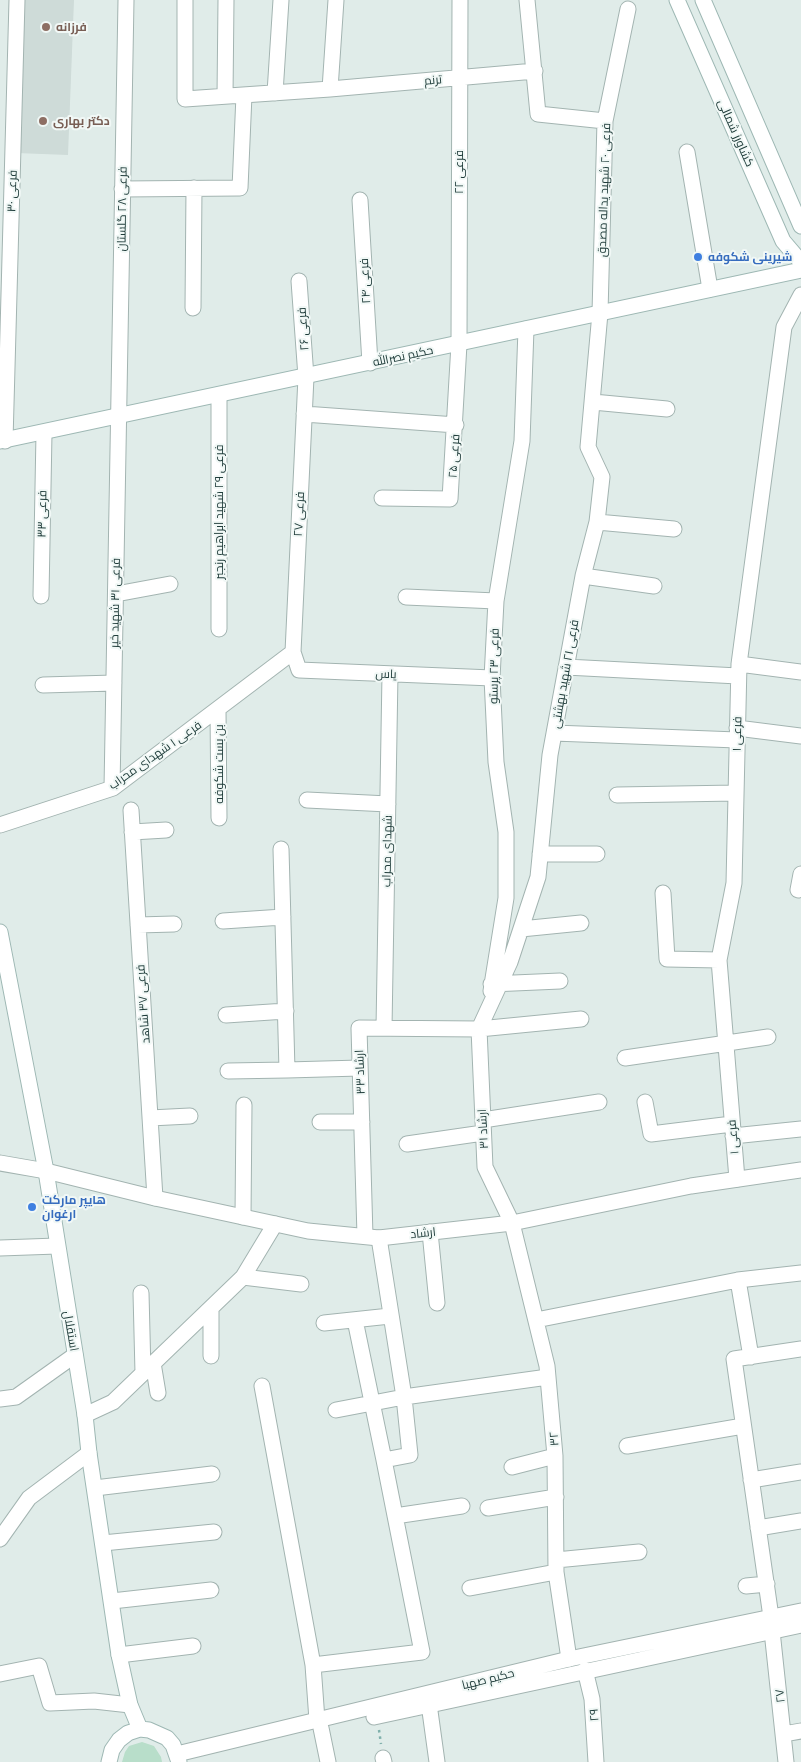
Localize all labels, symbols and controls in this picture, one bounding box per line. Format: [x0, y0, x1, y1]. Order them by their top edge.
place label: فرزانه [56, 20, 87, 34]
marker: فرزانه [40, 21, 52, 33]
street label: ترنم [423, 72, 443, 88]
street label: کشاورز شمالی [715, 97, 757, 169]
place label: دکتر بهاری [53, 114, 110, 128]
marker: دکتر بهاری [37, 115, 49, 127]
street label: فرعی ۲۰ شهید یداله مصدق [594, 123, 614, 257]
street label: فرعی ۲۲ [452, 150, 466, 194]
street label: فرعی ۲۸ گلستان [114, 166, 130, 252]
street label: فرعی ۳۰ [4, 170, 20, 212]
place label: شیرینی شکوفه [708, 250, 792, 264]
marker: شیرینی شکوفه [692, 251, 704, 263]
street label: فرعی ۲۴ [357, 258, 373, 304]
street label: فرعی ۲۶ [294, 307, 312, 351]
street label: حکیم نصرالله [372, 343, 434, 369]
street label: فرعی ۲۵ [445, 433, 463, 479]
street label: فرعی ۲۹ شهید ابراهیم رنجبر [212, 445, 226, 579]
street label: فرعی ۳۳ [34, 490, 50, 538]
street label: فرعی ۲۷ [291, 491, 307, 537]
street label: فرعی ۳۱ شهید خیر [107, 558, 123, 648]
street label: فرعی ۲۱ شهید بهشتی [548, 618, 582, 730]
street label: فرعی ۲۳ پرستو [486, 628, 502, 704]
street label: یاس [375, 666, 397, 682]
street label: فرعی ۱ [729, 716, 745, 752]
street label: فرعی ۱ شهدای محراب [106, 718, 204, 792]
street label: بن بست شکوفه [212, 724, 226, 804]
street label: شهدای محراب [379, 815, 395, 887]
street label: فرعی ۳۷ شاهد [133, 964, 153, 1044]
street label: ارشاد ۳۳ [352, 1049, 368, 1095]
street label: ارشاد ۳۱ [475, 1109, 491, 1149]
street label: فرعی ۱ [724, 1119, 742, 1155]
place label: هایپر مارکت ارغوان [42, 1193, 106, 1221]
marker: هایپر مارکت ارغوان [26, 1201, 38, 1213]
street label: ارشاد [409, 1224, 437, 1242]
street label: استقلال [60, 1310, 82, 1352]
street label: ۳۲ [546, 1431, 562, 1447]
street label: حکیم صهبا [460, 1666, 516, 1692]
street label: ۲۷ [772, 1688, 788, 1704]
street label: ۲۹ [586, 1708, 602, 1722]

